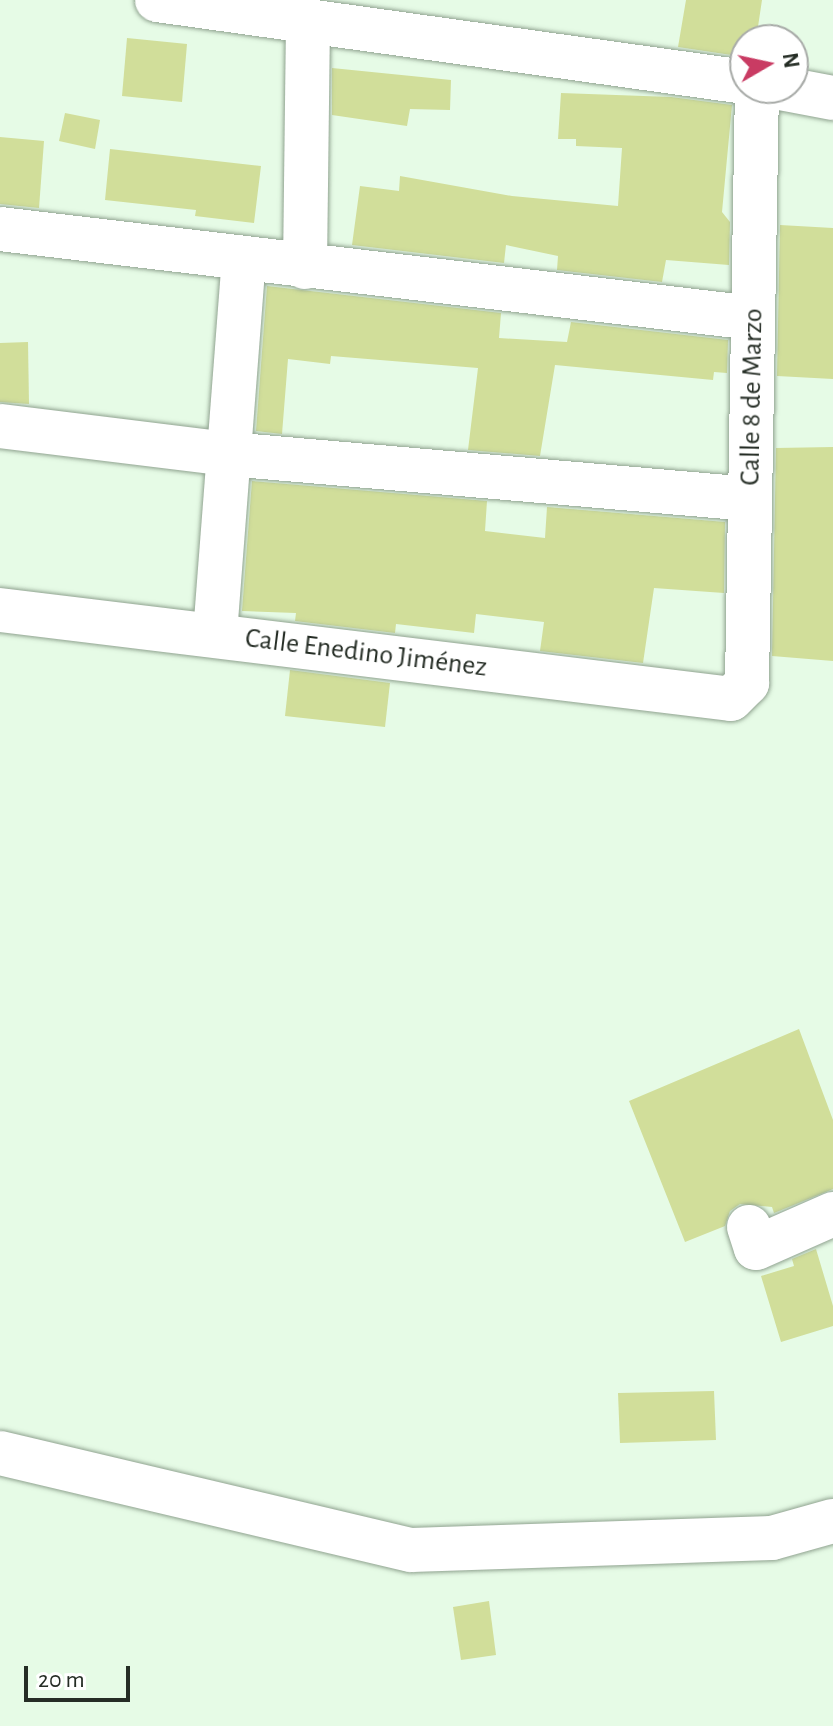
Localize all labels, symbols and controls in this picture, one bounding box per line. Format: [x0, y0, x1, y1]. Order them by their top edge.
north arrow [729, 24, 809, 104]
text: N [779, 51, 803, 70]
street label: Calle 8 de Marzo [734, 308, 770, 486]
street label: Calle Enedino Jiménez [243, 622, 489, 684]
scale bar [28, 1650, 134, 1700]
text: 20 m [38, 1668, 85, 1692]

